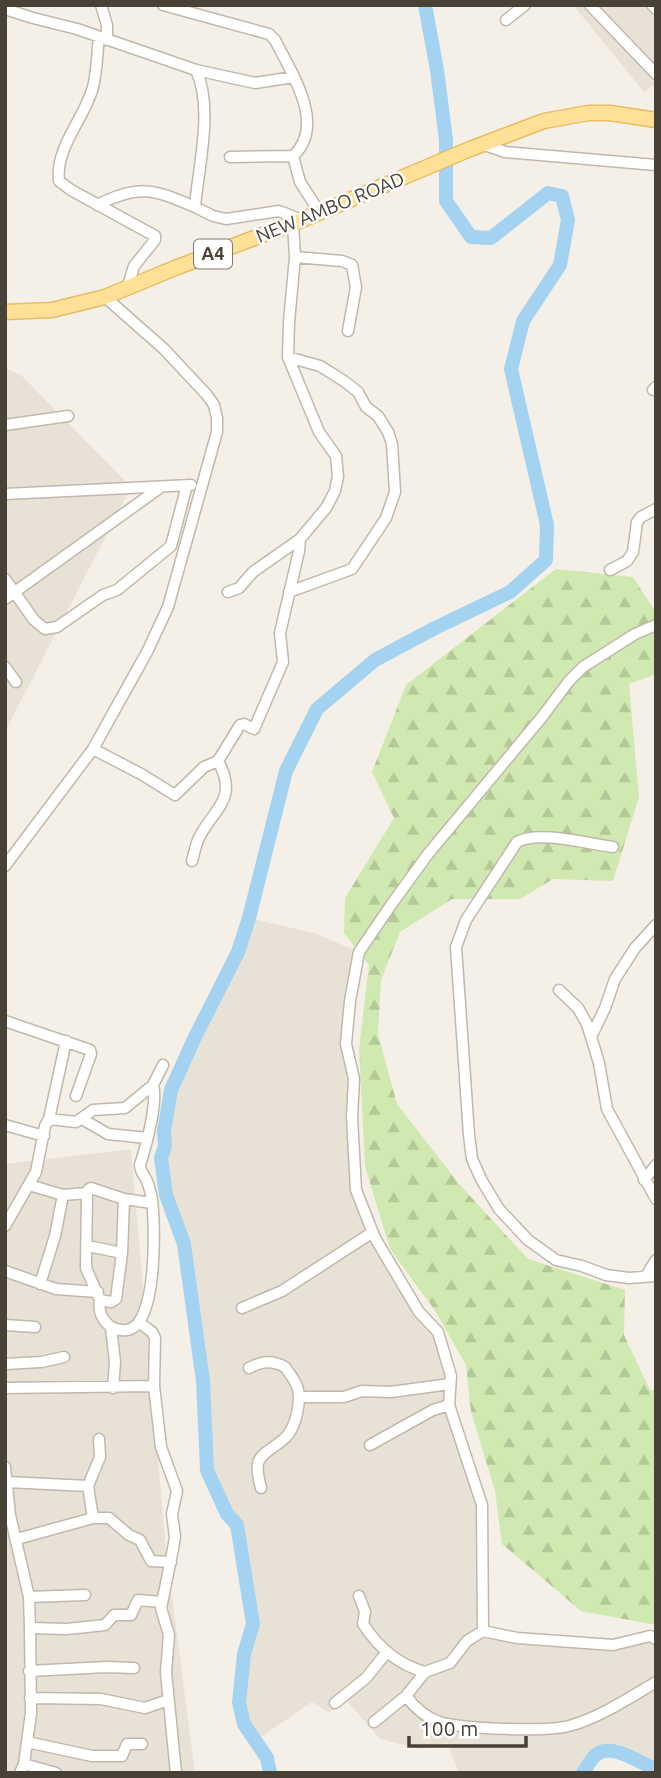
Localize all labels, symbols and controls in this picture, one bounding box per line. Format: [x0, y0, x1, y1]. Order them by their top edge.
street label: NEW AMBO ROAD [252, 167, 408, 247]
road number: A4 [194, 240, 232, 268]
scale bar [409, 1704, 526, 1748]
text: 100 m [420, 1716, 478, 1740]

